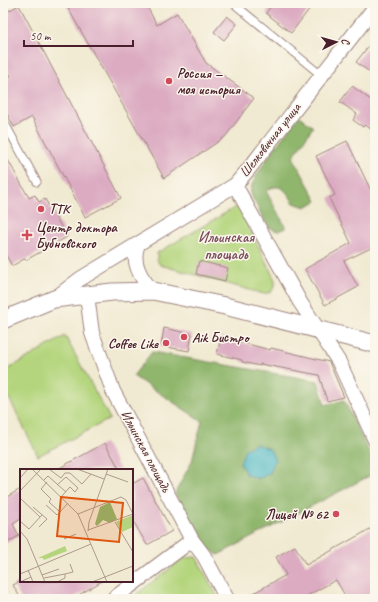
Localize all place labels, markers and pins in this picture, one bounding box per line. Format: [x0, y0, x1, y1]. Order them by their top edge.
place label: Россия — моя история [177, 65, 241, 98]
marker: Россия — моя история [164, 76, 174, 86]
place label: ТТК [49, 201, 72, 218]
marker: ТТК [36, 204, 46, 214]
place label: Центр доктора Бубновского [36, 219, 119, 252]
marker: Центр доктора Бубновского [21, 229, 33, 241]
place label: Aik Бистро [192, 329, 250, 346]
marker: Aik Бистро [179, 332, 189, 342]
place label: Coffee Like [108, 335, 159, 352]
marker: Coffee Like [161, 338, 171, 348]
place label: Лицей № 62 [265, 506, 330, 523]
marker: Лицей № 62 [331, 509, 341, 519]

